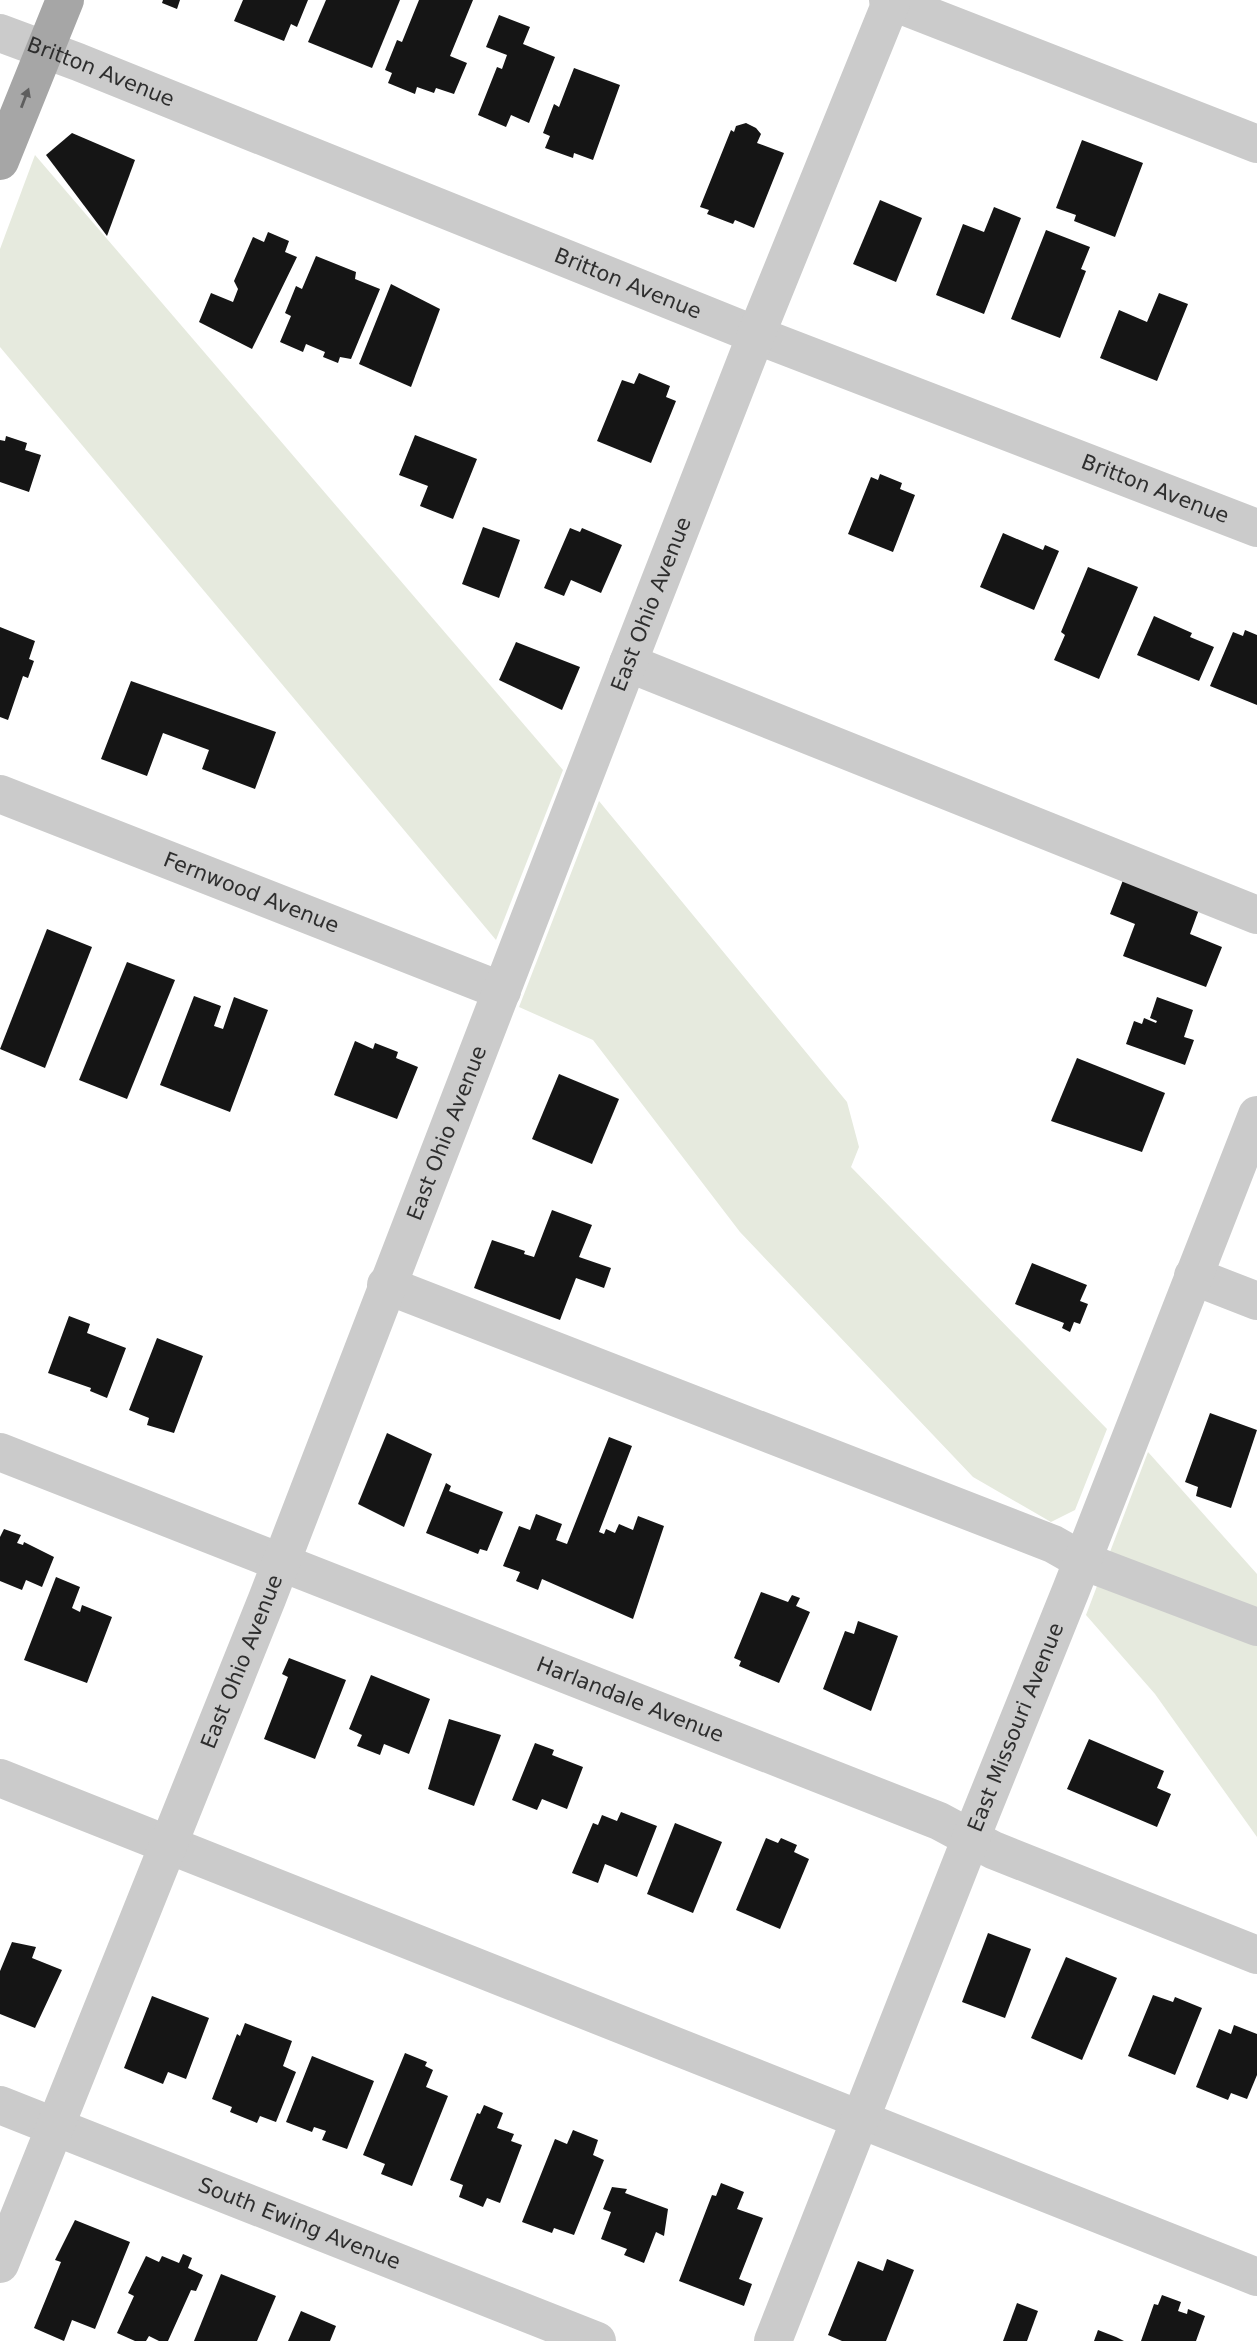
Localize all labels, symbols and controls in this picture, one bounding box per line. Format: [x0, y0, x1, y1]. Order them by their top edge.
street label: Britton Avenue [24, 32, 178, 112]
one-way arrow [19, 87, 30, 108]
street label: Britton Avenue [551, 243, 705, 324]
street label: Britton Avenue [1078, 450, 1233, 528]
street label: East Ohio Avenue [606, 513, 696, 695]
street label: Fernwood Avenue [160, 847, 342, 938]
street label: East Ohio Avenue [402, 1042, 491, 1224]
street label: East Ohio Avenue [196, 1571, 287, 1752]
street label: East Missouri Avenue [963, 1619, 1069, 1835]
street label: Harlandale Avenue [533, 1652, 727, 1747]
street label: South Ewing Avenue [195, 2173, 404, 2274]

